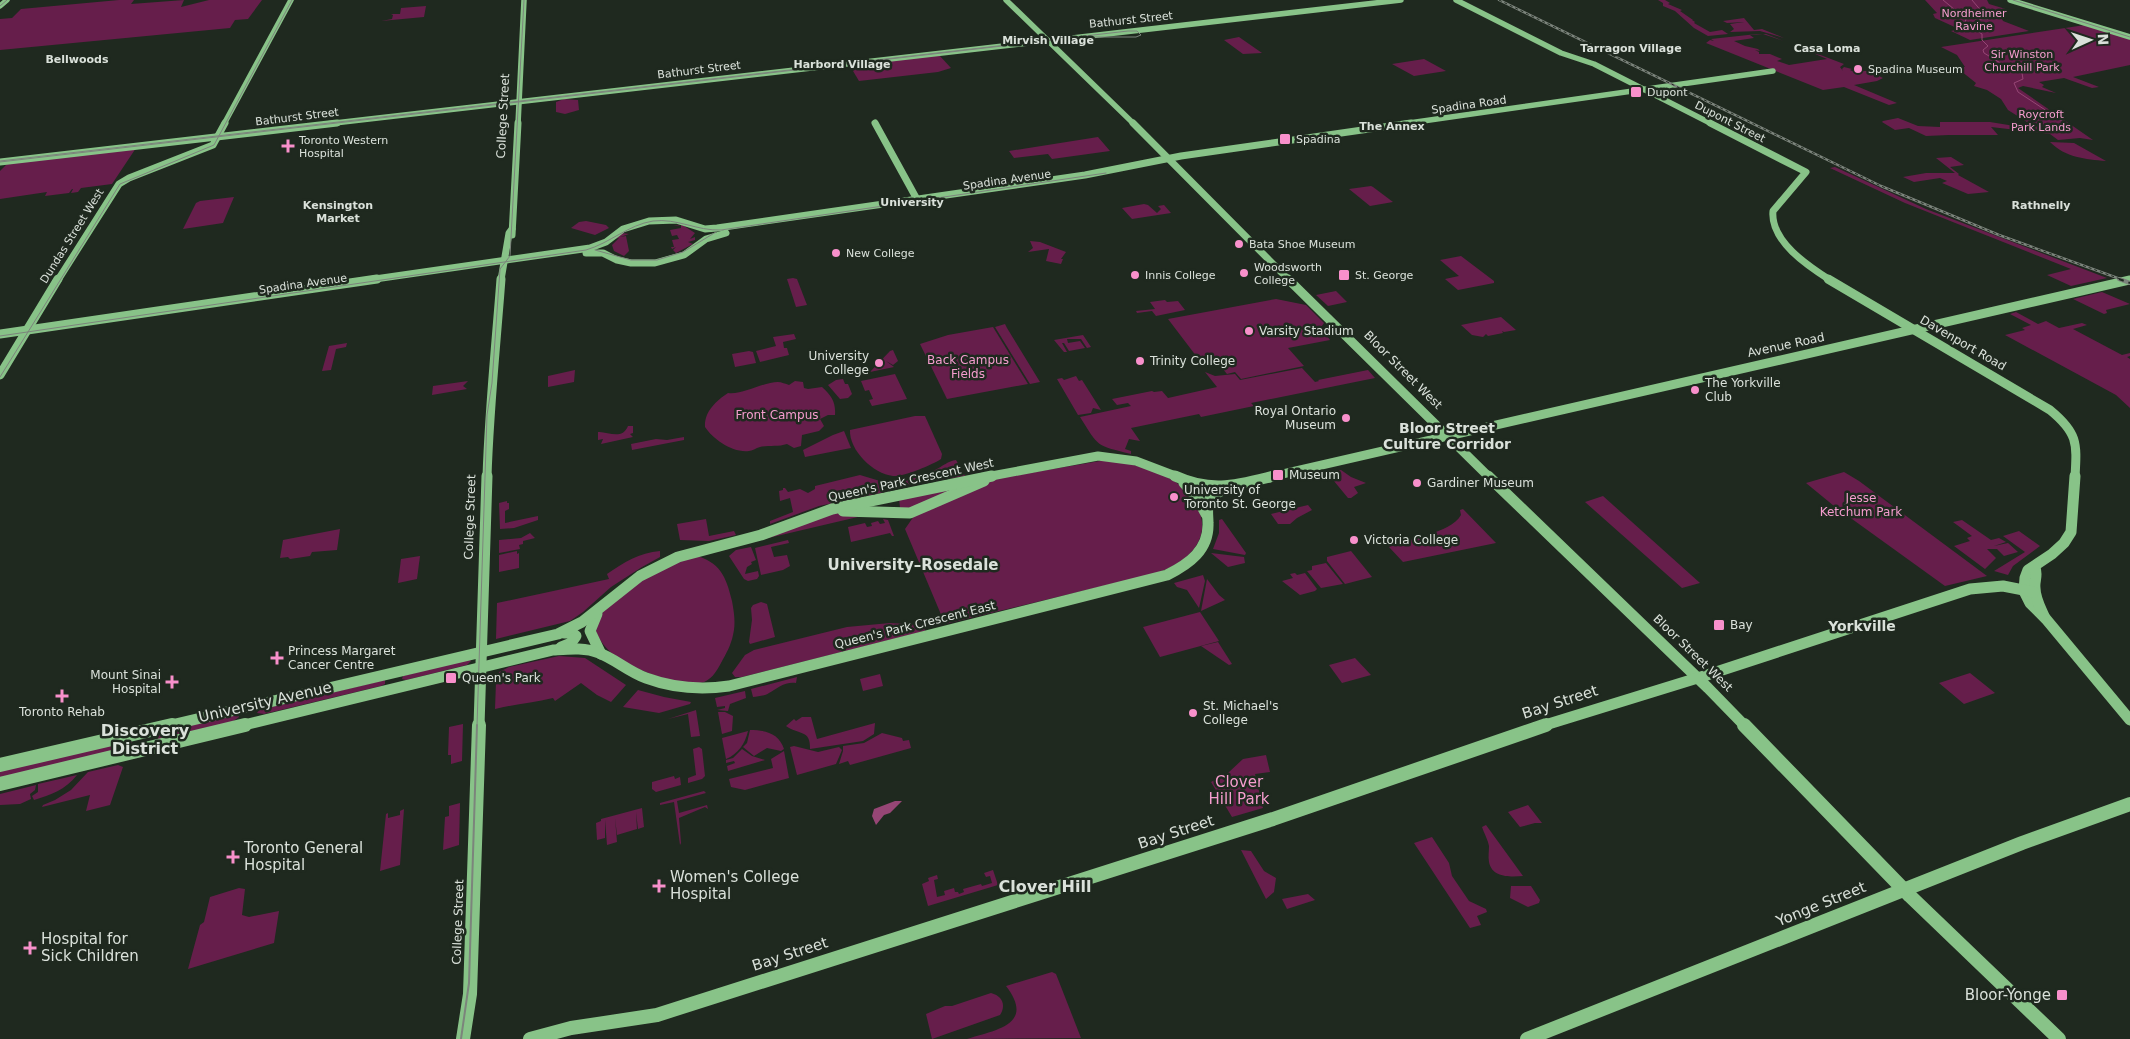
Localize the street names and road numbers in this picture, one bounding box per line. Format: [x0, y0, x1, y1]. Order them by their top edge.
street label: Bathurst Street [1089, 9, 1174, 31]
street label: Bathurst Street [657, 58, 742, 82]
street label: College Street [494, 73, 512, 159]
street label: Spadina Road [1431, 93, 1507, 117]
street label: Dupont Street [1693, 99, 1768, 146]
street label: Bathurst Street [255, 105, 340, 129]
street label: Spadina Avenue [962, 167, 1052, 193]
street label: Dundas Street West [38, 186, 107, 286]
street label: Spadina Avenue [258, 271, 348, 297]
street label: Davenport Road [1917, 313, 2009, 373]
street label: Bloor Street West [1361, 328, 1445, 412]
street label: Avenue Road [1746, 330, 1826, 360]
street label: Queen's Park Crescent West [827, 456, 995, 504]
street label: College Street [462, 474, 478, 560]
street label: Queen's Park Crescent East [833, 598, 997, 652]
street label: Bloor Street West [1650, 612, 1736, 695]
street label: University Avenue [197, 678, 333, 726]
street label: Bay Street [1520, 681, 1600, 723]
street label: Bay Street [1136, 811, 1216, 853]
street label: Yonge Street [1773, 878, 1868, 931]
street label: College Street [450, 879, 466, 965]
street label: Bay Street [750, 933, 830, 975]

